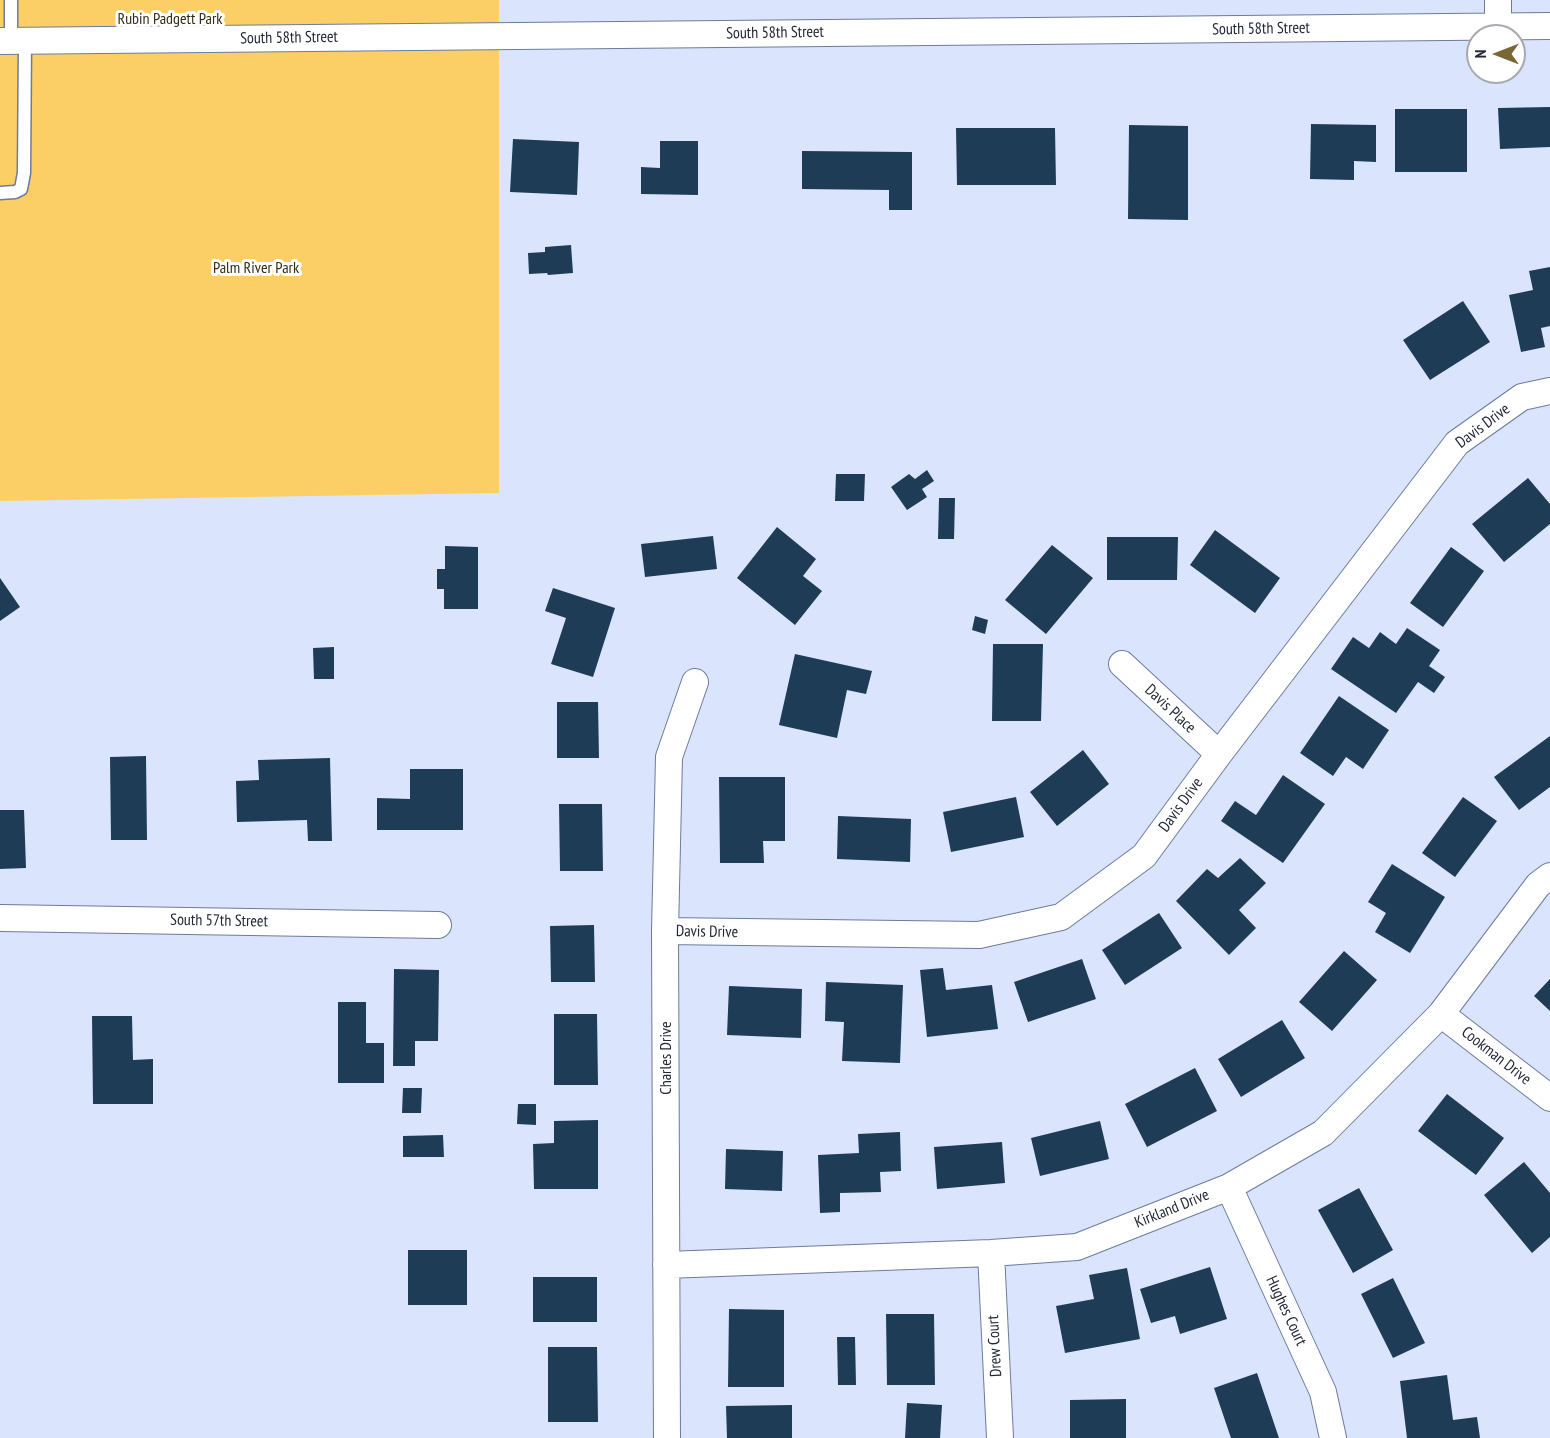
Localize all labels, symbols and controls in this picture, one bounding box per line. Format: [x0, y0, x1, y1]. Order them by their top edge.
park label: Rubin Padgett Park [117, 9, 223, 29]
street label: South 58th Street [1212, 19, 1310, 39]
street label: South 58th Street [726, 23, 824, 43]
north arrow [1466, 24, 1526, 84]
street label: South 58th Street [240, 28, 338, 48]
text: N [1470, 50, 1490, 58]
park label: Palm River Park [213, 258, 299, 278]
street label: Davis Drive [1452, 400, 1514, 452]
street label: Davis Place [1141, 681, 1199, 737]
street label: Davis Drive [1155, 774, 1207, 836]
street label: South 57th Street [170, 911, 268, 931]
street label: Davis Drive [676, 922, 738, 942]
street label: Charles Drive [656, 1021, 676, 1095]
street label: Cookman Drive [1457, 1023, 1535, 1089]
street label: Kirkland Drive [1132, 1185, 1212, 1233]
street label: Hughes Court [1261, 1273, 1311, 1349]
street label: Drew Court [984, 1315, 1006, 1377]

